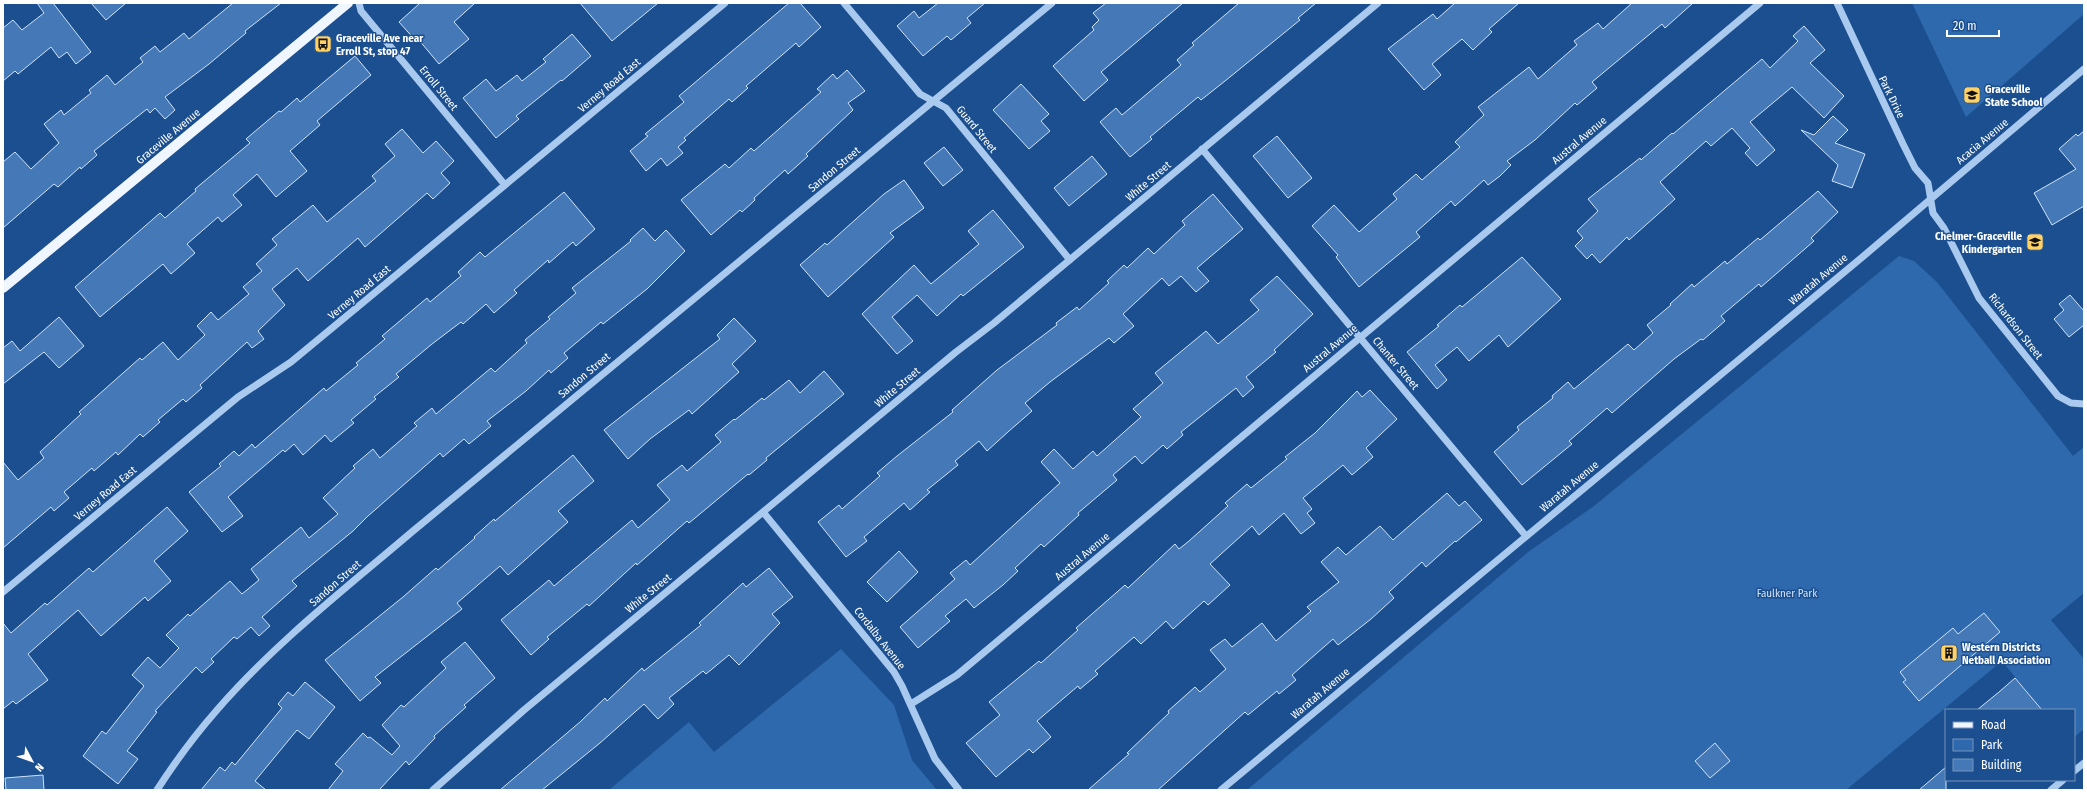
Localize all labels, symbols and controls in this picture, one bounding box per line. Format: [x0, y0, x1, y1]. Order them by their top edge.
scale bar [1947, 12, 1999, 38]
text: 20 m [1953, 19, 1977, 33]
place label: Graceville Ave near Erroll St, stop 47 [336, 32, 424, 58]
bus stop icon: Graceville Ave near Erroll St, stop 47 [313, 34, 333, 54]
street label: Verney Road East [576, 55, 643, 115]
street label: Erroll Street [417, 63, 461, 114]
street label: Park Drive [1876, 74, 1907, 120]
place label: Graceville State School [1985, 83, 2043, 109]
school or university icon: Graceville State School [1962, 85, 1982, 105]
street label: Guard Street [954, 103, 1000, 156]
street label: Graceville Avenue [134, 106, 203, 167]
street label: Austral Avenue [1549, 114, 1609, 167]
street label: Acacia Avenue [1954, 116, 2011, 167]
street label: Sandon Street [806, 144, 863, 195]
street label: White Street [1123, 158, 1174, 204]
place label: Chelmer-Graceville Kindergarten [1935, 230, 2022, 256]
school or university icon: Chelmer-Graceville Kindergarten [2025, 232, 2045, 252]
street label: Waratah Avenue [1786, 251, 1850, 308]
street label: Verney Road East [326, 262, 393, 322]
street label: Richardson Street [1986, 291, 2046, 362]
street label: Austral Avenue [1300, 322, 1360, 375]
street label: Chanter Street [1370, 334, 1422, 393]
street label: Sandon Street [556, 350, 613, 401]
street label: White Street [872, 364, 923, 410]
street label: Waratah Avenue [1537, 458, 1601, 515]
street label: Verney Road East [72, 463, 139, 523]
street label: Austral Avenue [1052, 530, 1112, 583]
street label: Sandon Street [307, 557, 364, 609]
street label: White Street [623, 571, 674, 616]
park label: Faulkner Park [1757, 587, 1818, 600]
street label: Cordalba Avenue [851, 605, 908, 672]
place label: Western Districts Netball Association [1962, 641, 2051, 667]
building icon: Western Districts Netball Association [1939, 643, 1959, 663]
street label: Waratah Avenue [1288, 665, 1352, 722]
legend [1945, 709, 2075, 781]
text: Road [1981, 718, 2006, 732]
text: Park [1981, 738, 2003, 752]
north arrow [12, 741, 52, 781]
text: Building [1981, 758, 2022, 772]
text: N [32, 760, 46, 774]

